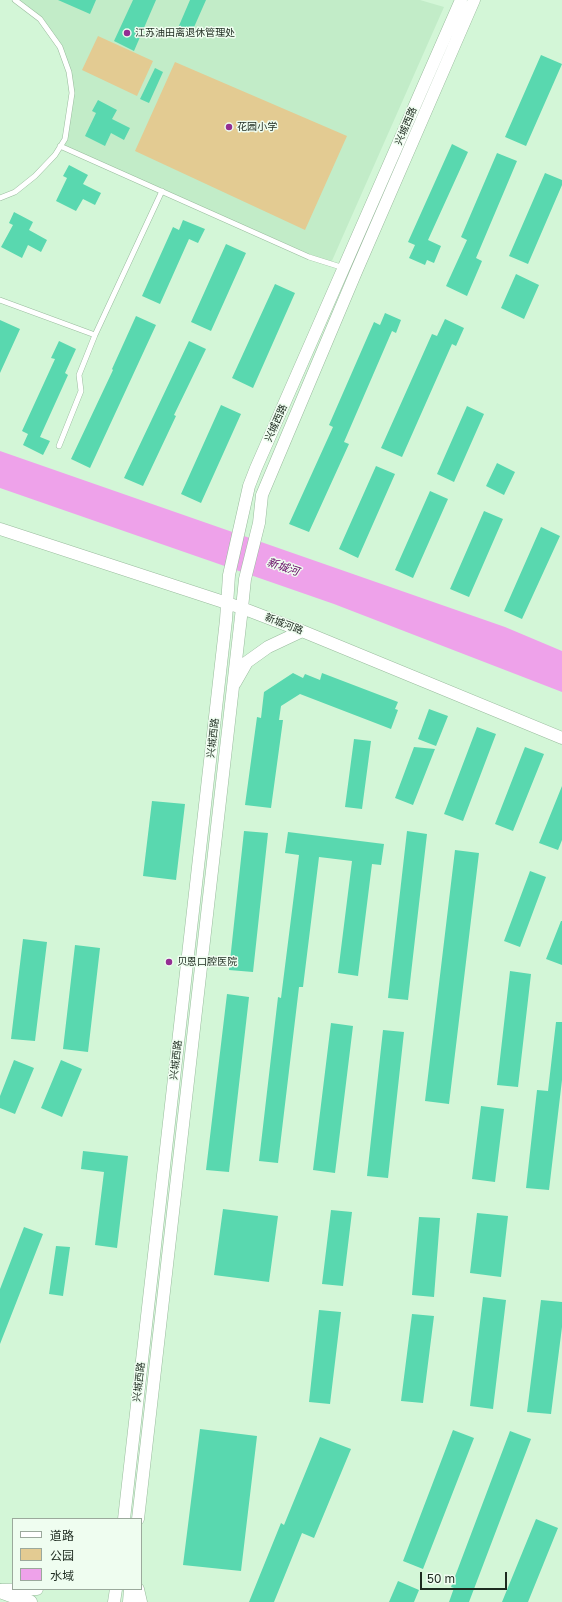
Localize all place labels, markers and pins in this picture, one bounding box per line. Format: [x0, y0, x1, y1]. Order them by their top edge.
place label: 江苏油田离退休管理处 [135, 27, 235, 39]
marker: 江苏油田离退休管理处 [122, 28, 132, 38]
place label: 花园小学 [237, 121, 277, 133]
marker: 花园小学 [224, 122, 234, 132]
place label: 贝恩口腔医院 [177, 956, 237, 968]
marker: 贝恩口腔医院 [164, 957, 174, 967]

